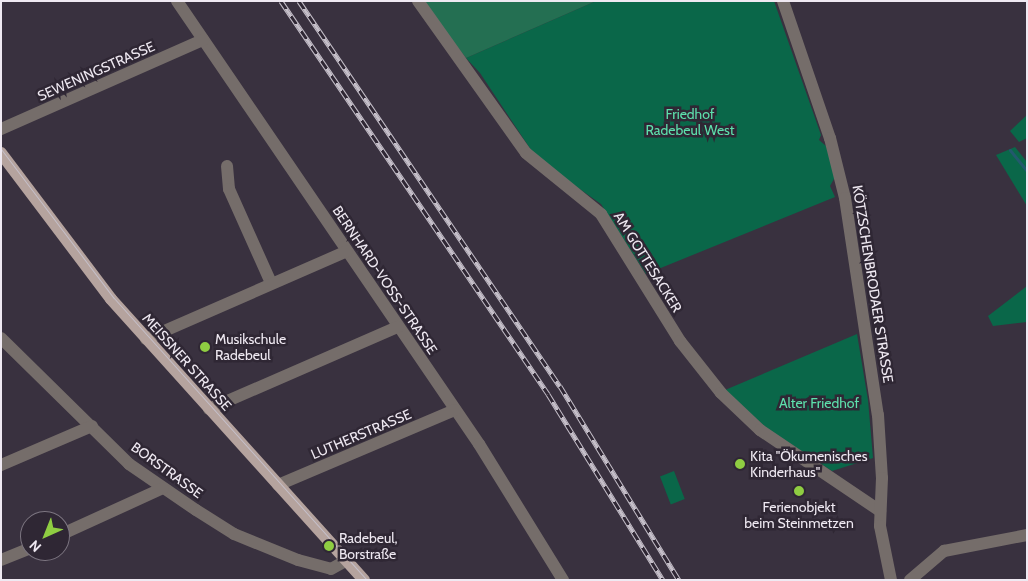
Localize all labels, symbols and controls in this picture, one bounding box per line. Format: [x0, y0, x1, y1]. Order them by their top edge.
street label: SEWENINGSTRASSE [35, 38, 157, 104]
park label: Friedhof Radebeul West [645, 106, 735, 138]
street label: KÖTZSCHENBRODAER STRASSE [849, 184, 897, 384]
street label: BERNHARD-VOSS-STRASSE [329, 203, 441, 357]
street label: AM GOTTESACKER [610, 209, 686, 315]
street label: MEISSNER STRASSE [139, 310, 235, 414]
place label: Musikschule Radebeul [215, 331, 286, 364]
marker: Musikschule Radebeul [199, 341, 211, 353]
park label: Alter Friedhof [779, 395, 859, 411]
street label: LUTHERSTRASSE [308, 405, 414, 463]
street label: BORSTRASSE [128, 438, 206, 502]
place label: Kita "Ökumenisches Kinderhaus" [750, 448, 868, 481]
marker: Kita "Ökumenisches Kinderhaus" [734, 458, 746, 470]
marker: Ferienobjekt beim Steinmetzen [793, 485, 805, 497]
place label: Ferienobjekt beim Steinmetzen [744, 499, 854, 532]
north arrow [20, 511, 70, 561]
place label: Radebeul, Borstraße [339, 530, 398, 562]
text: N [25, 536, 45, 556]
marker: Radebeul, Borstraße [323, 540, 335, 552]

